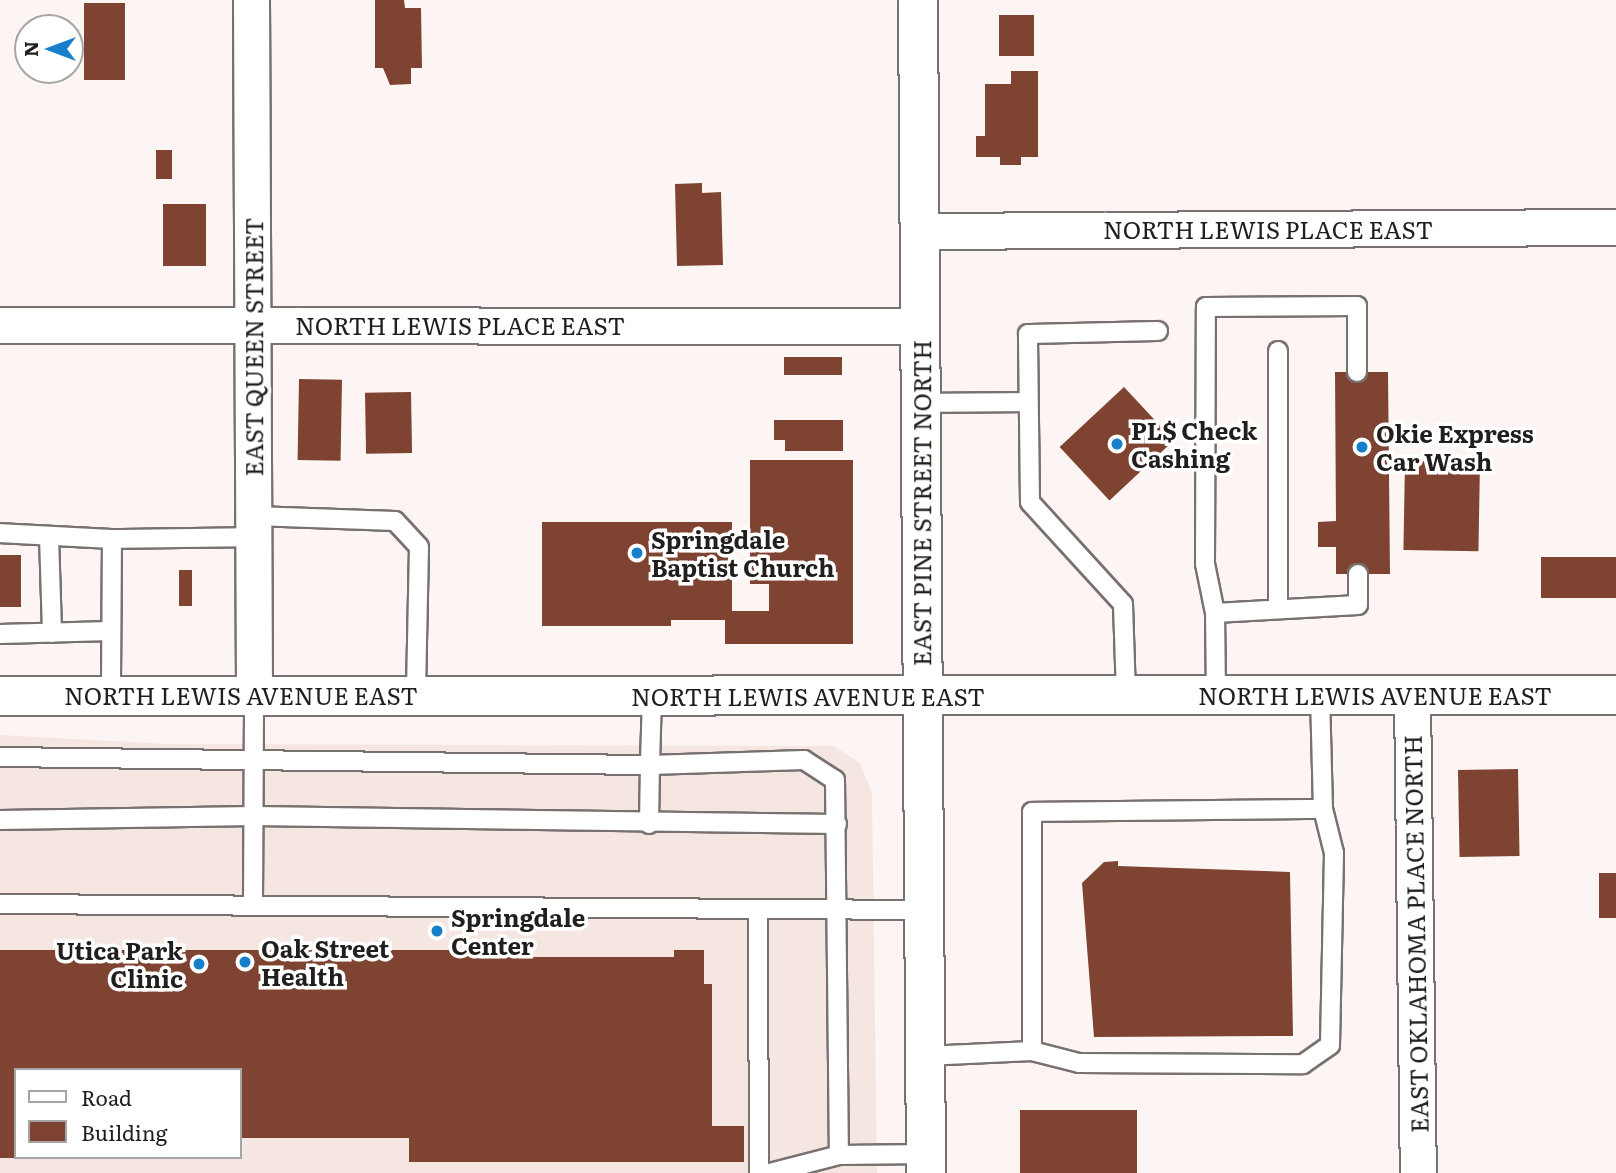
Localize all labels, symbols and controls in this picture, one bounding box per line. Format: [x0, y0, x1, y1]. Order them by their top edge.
north arrow [14, 14, 84, 84]
text: N [16, 41, 44, 57]
street label: NORTH LEWIS PLACE EAST [1103, 215, 1433, 243]
street label: EAST QUEEN STREET [239, 218, 267, 476]
street label: NORTH LEWIS PLACE EAST [295, 311, 625, 339]
street label: EAST PINE STREET NORTH [907, 340, 935, 666]
place label: PL$ Check Cashing [1131, 416, 1257, 472]
place label: Okie Express Car Wash [1376, 419, 1534, 475]
marker: PL$ Check Cashing [1109, 436, 1125, 452]
marker: Okie Express Car Wash [1354, 439, 1370, 455]
place label: Springdale Baptist Church [651, 525, 835, 581]
marker: Springdale Baptist Church [629, 545, 645, 561]
street label: NORTH LEWIS AVENUE EAST [64, 681, 418, 709]
street label: NORTH LEWIS AVENUE EAST [1198, 681, 1552, 709]
street label: NORTH LEWIS AVENUE EAST [631, 682, 985, 710]
street label: EAST OKLAHOMA PLACE NORTH [1397, 735, 1433, 1133]
place label: Springdale Center [451, 903, 585, 959]
marker: Springdale Center [429, 923, 445, 939]
place label: Oak Street Health [261, 934, 389, 990]
place label: Utica Park Clinic [56, 936, 183, 992]
marker: Oak Street Health [235, 952, 255, 972]
marker: Utica Park Clinic [189, 954, 209, 974]
legend [14, 1068, 242, 1159]
text: Road [81, 1081, 132, 1112]
text: Building [81, 1116, 167, 1147]

